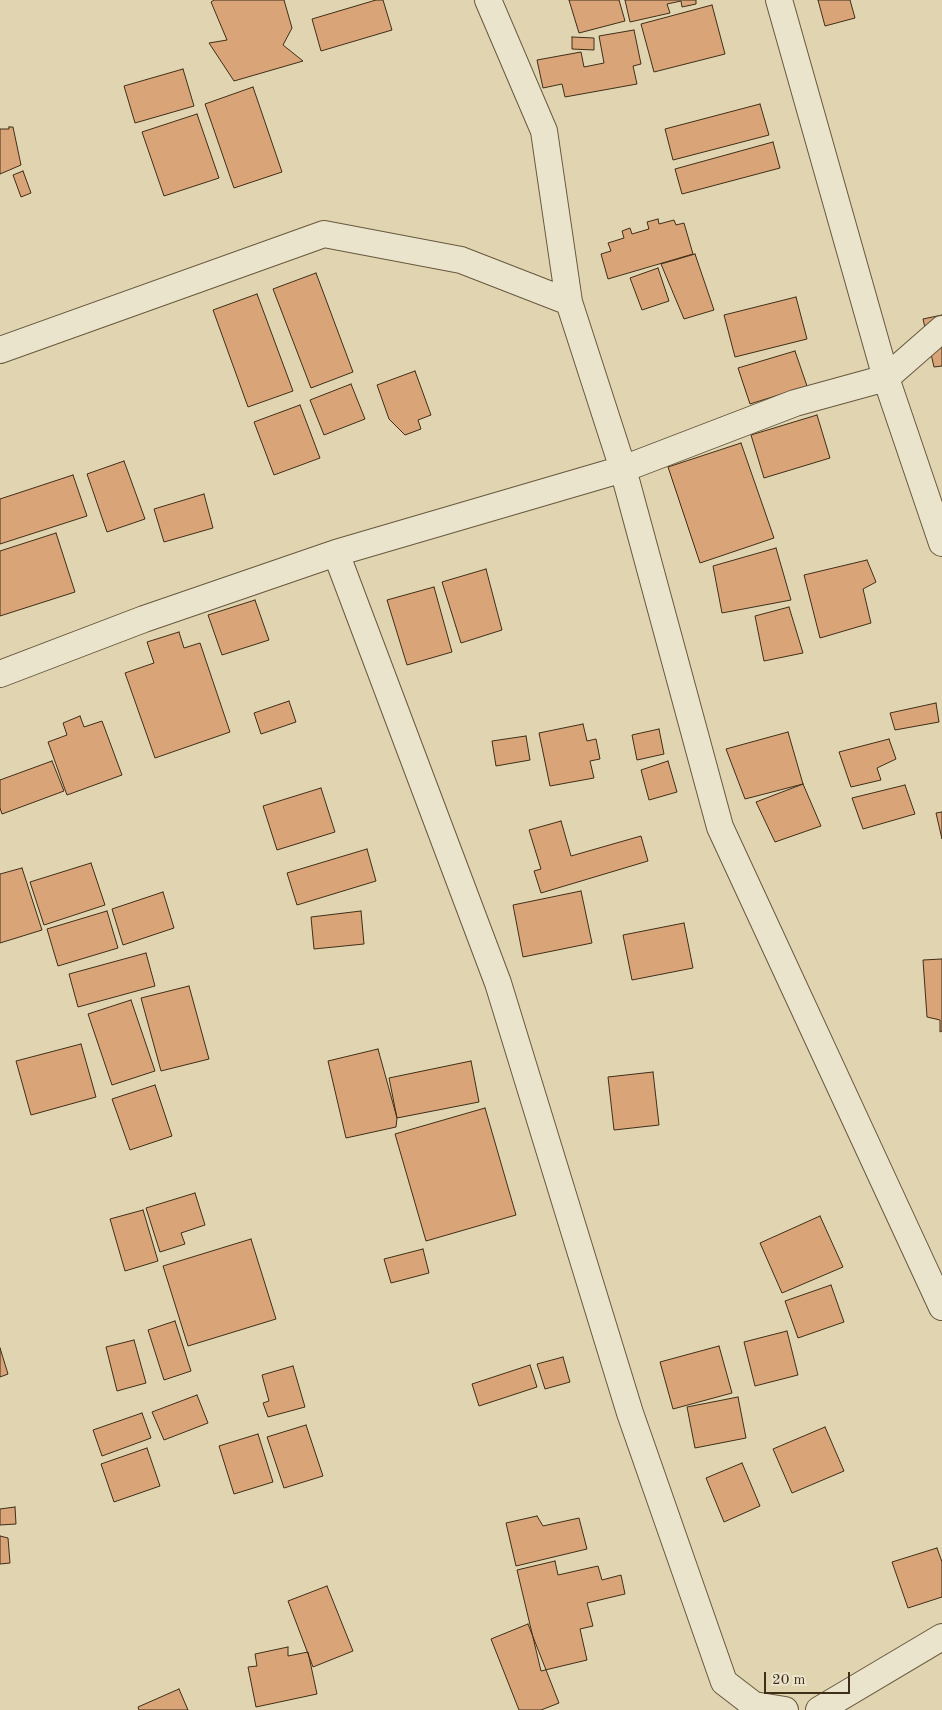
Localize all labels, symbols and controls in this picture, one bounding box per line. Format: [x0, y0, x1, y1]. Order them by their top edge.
scale bar [767, 1662, 853, 1694]
text: 20 m [772, 1673, 806, 1688]

